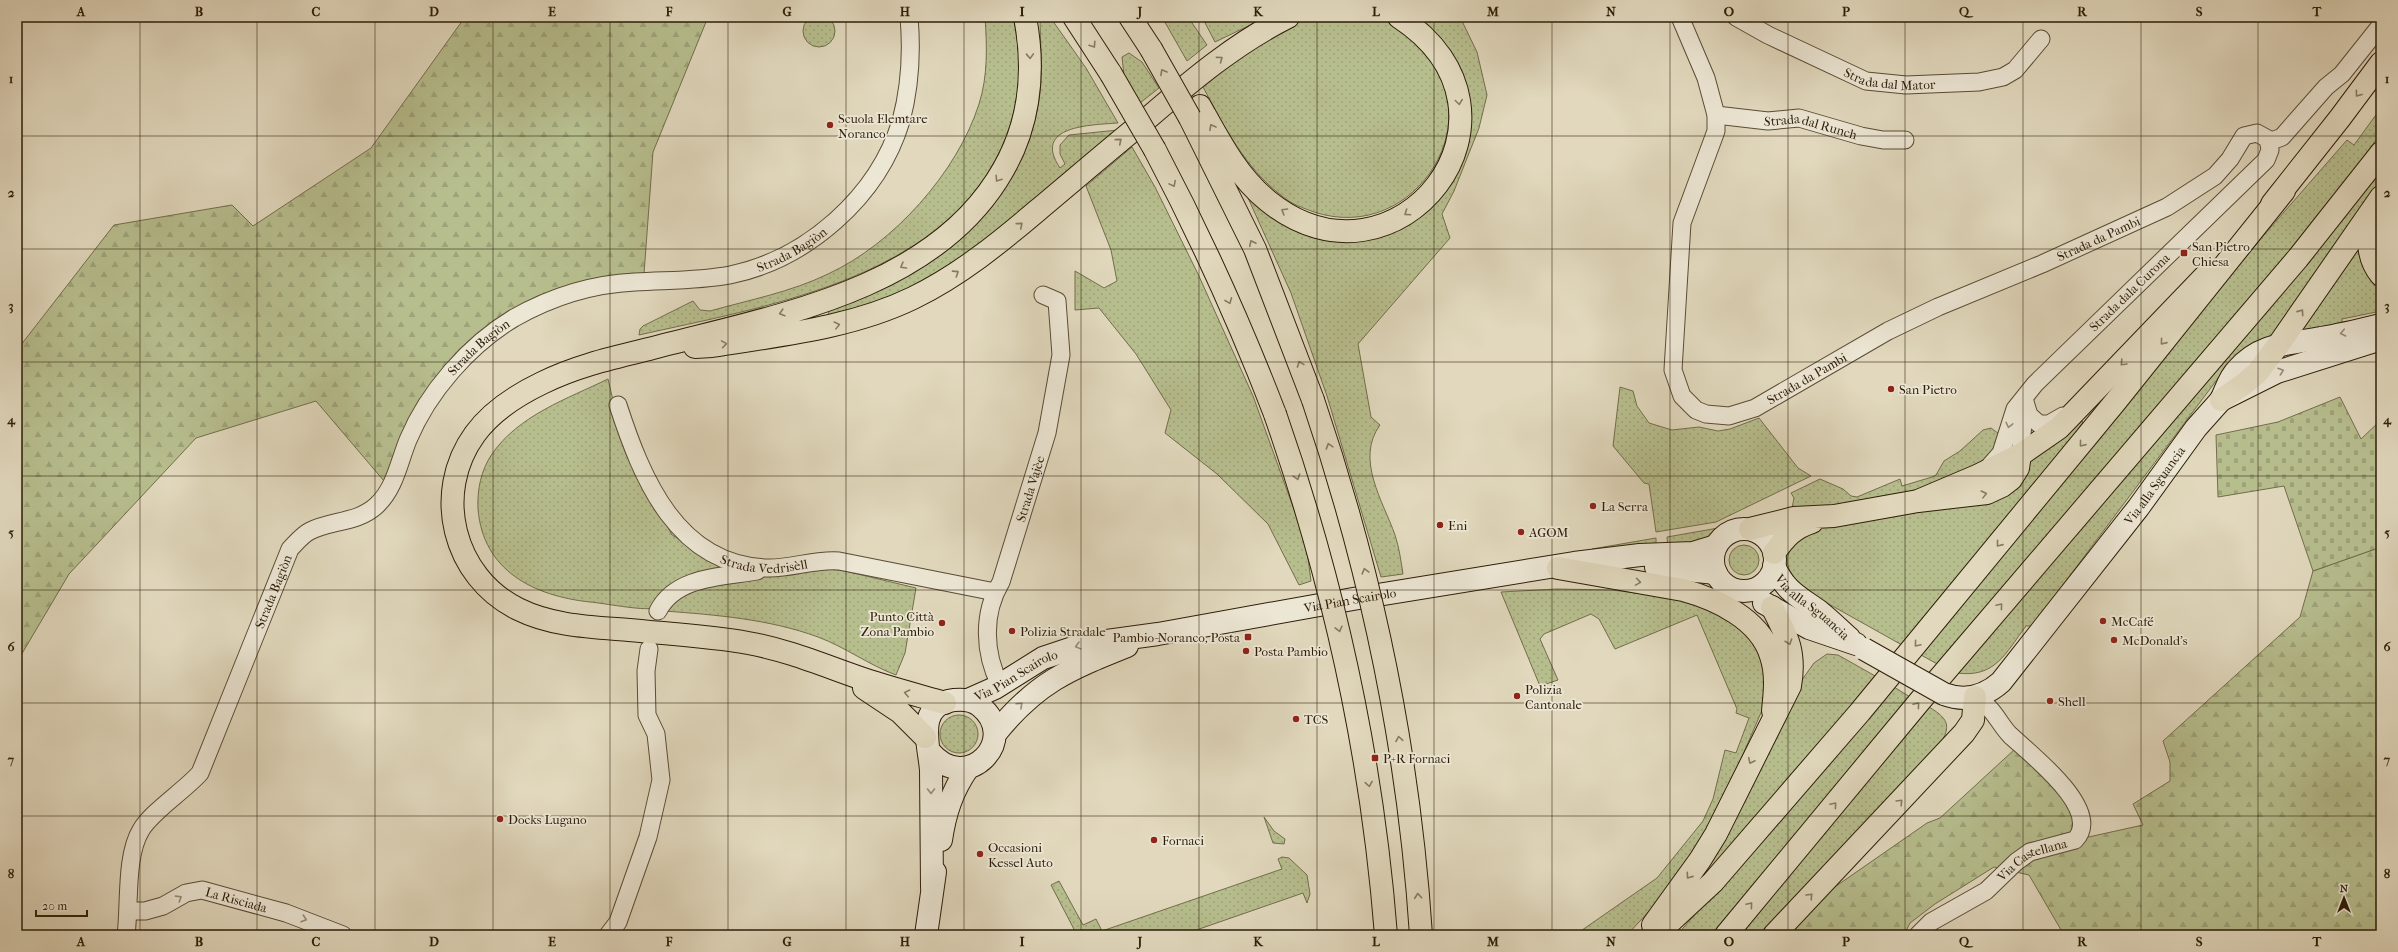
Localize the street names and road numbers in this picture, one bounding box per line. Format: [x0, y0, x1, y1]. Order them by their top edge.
street label: Strada dal Mator [1841, 65, 1936, 93]
street label: Strada dal Runch [1763, 111, 1859, 143]
street label: Strada da Pambi [2055, 213, 2143, 264]
street label: Strada Bagiòn [755, 224, 830, 275]
street label: Strada dala Curona [2086, 250, 2173, 335]
street label: Strada Bagiòn [444, 316, 513, 379]
street label: Strada da Pambi [1764, 349, 1850, 408]
street label: Via alla Sguancia [2120, 443, 2189, 528]
street label: Strada Vajèe [1013, 453, 1048, 524]
street label: Strada Vedrisèll [718, 551, 809, 576]
street label: Strada Bagiòn [252, 552, 295, 631]
street label: Via alla Sguancia [1771, 571, 1853, 644]
street label: Via Pian Scairolo [1302, 585, 1398, 616]
street label: Via Pian Scairolo [971, 647, 1060, 705]
street label: Via Castellana [1994, 835, 2070, 885]
street label: La Risciada [204, 884, 270, 916]

